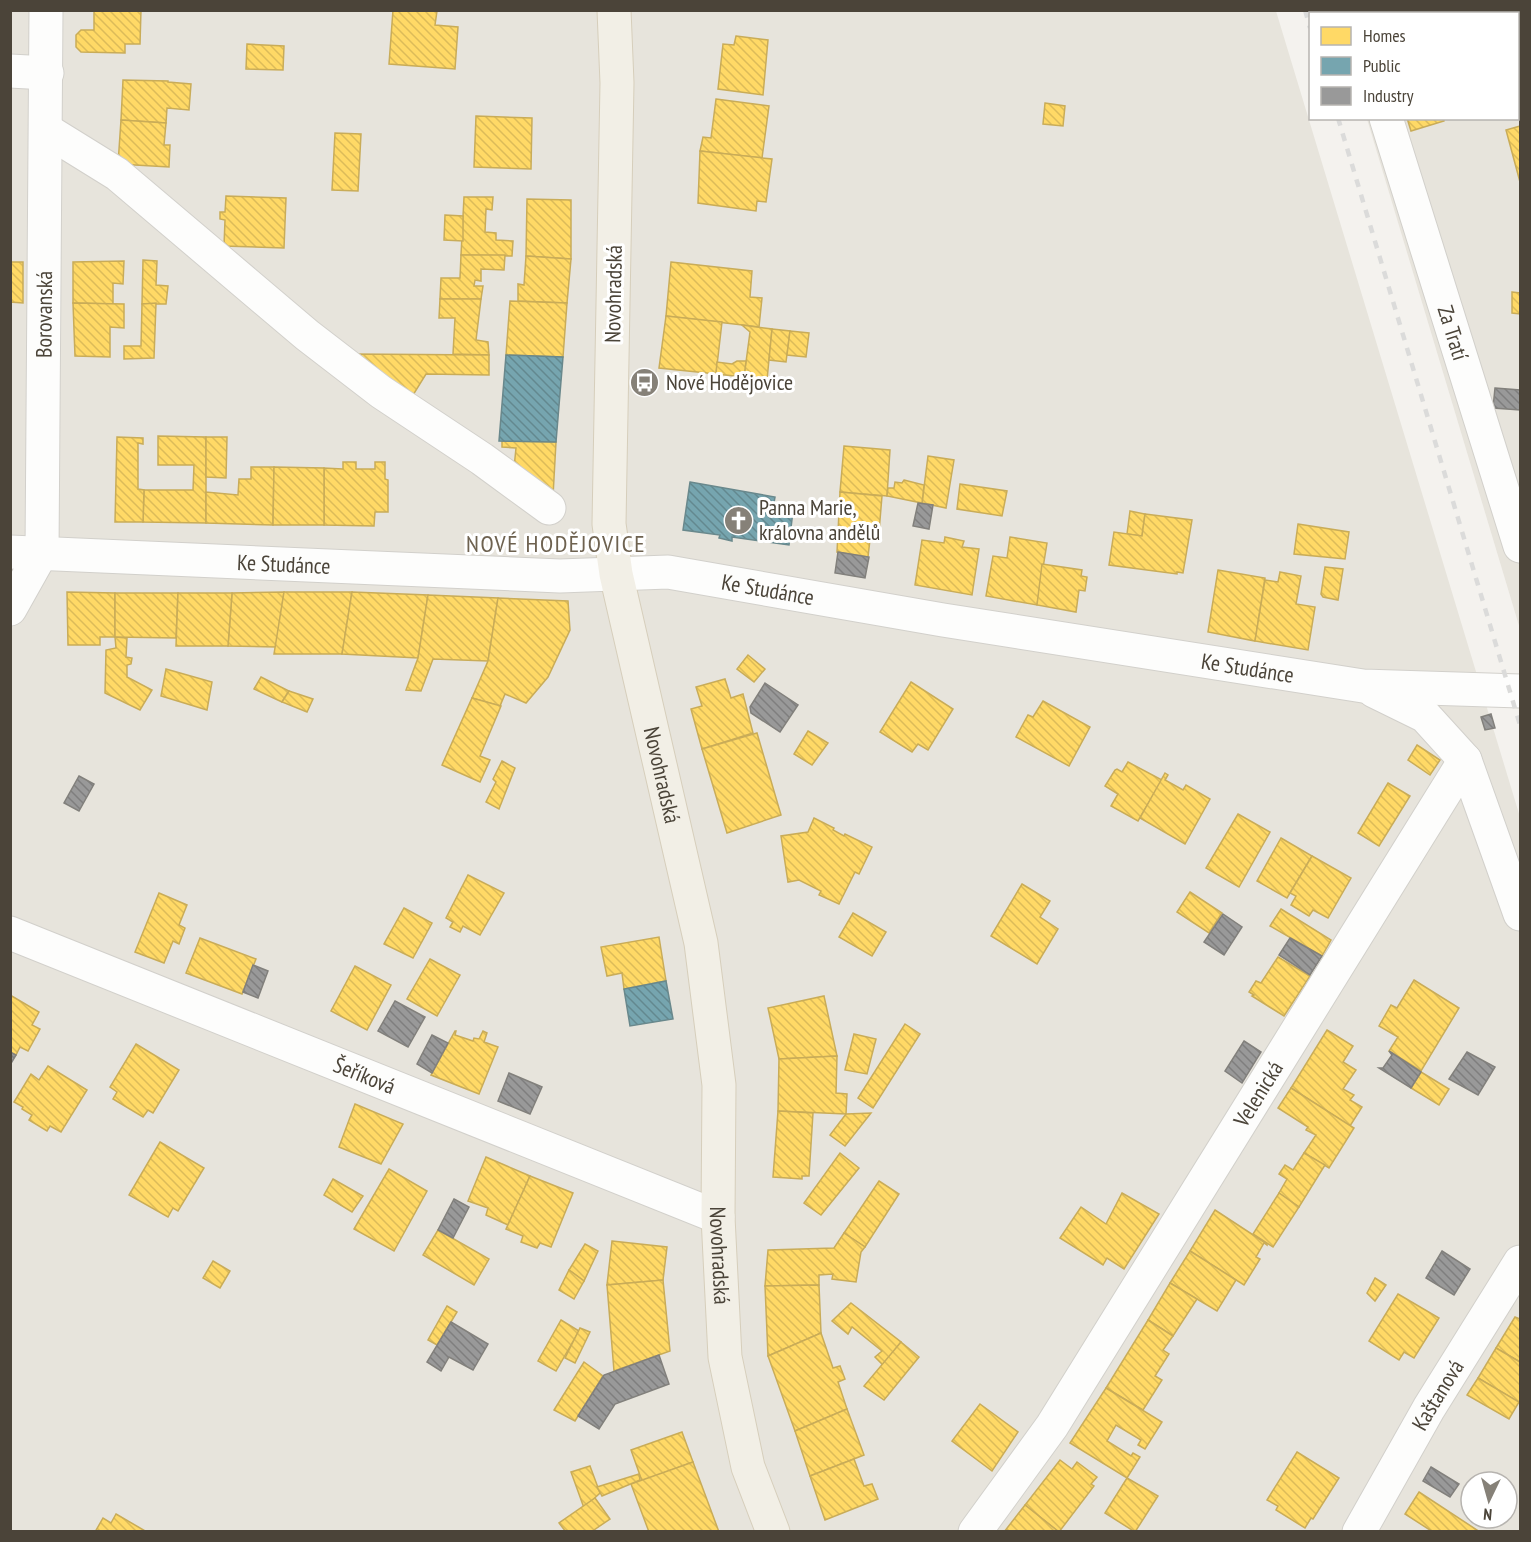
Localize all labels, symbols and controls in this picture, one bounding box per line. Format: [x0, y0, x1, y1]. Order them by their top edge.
legend [1309, 12, 1519, 120]
text: Homes [1363, 24, 1406, 47]
text: Public [1363, 54, 1401, 77]
text: Industry [1363, 84, 1414, 107]
street label: Novohradská [598, 245, 628, 343]
street label: Borovanská [29, 271, 58, 358]
street label: Za Tratí [1432, 302, 1475, 364]
bus stop icon: Nové Hodějovice [629, 366, 661, 398]
place label: Nové Hodějovice [666, 368, 793, 396]
place label: Panna Marie, královna andělů [759, 493, 880, 546]
church icon: Panna Marie, královna andělů [722, 504, 754, 536]
district label: NOVÉ HODĚJOVICE [466, 528, 646, 559]
street label: Ke Studánce [236, 548, 331, 580]
street label: Ke Studánce [719, 568, 816, 611]
street label: Ke Studánce [1199, 647, 1296, 689]
street label: Novohradská [638, 724, 687, 826]
street label: Šeříková [329, 1050, 400, 1100]
street label: Velenická [1227, 1056, 1289, 1133]
street label: Novohradská [704, 1206, 736, 1305]
street label: Kaštanová [1405, 1354, 1470, 1435]
north arrow [1459, 1470, 1519, 1530]
text: N [1483, 1505, 1493, 1525]

